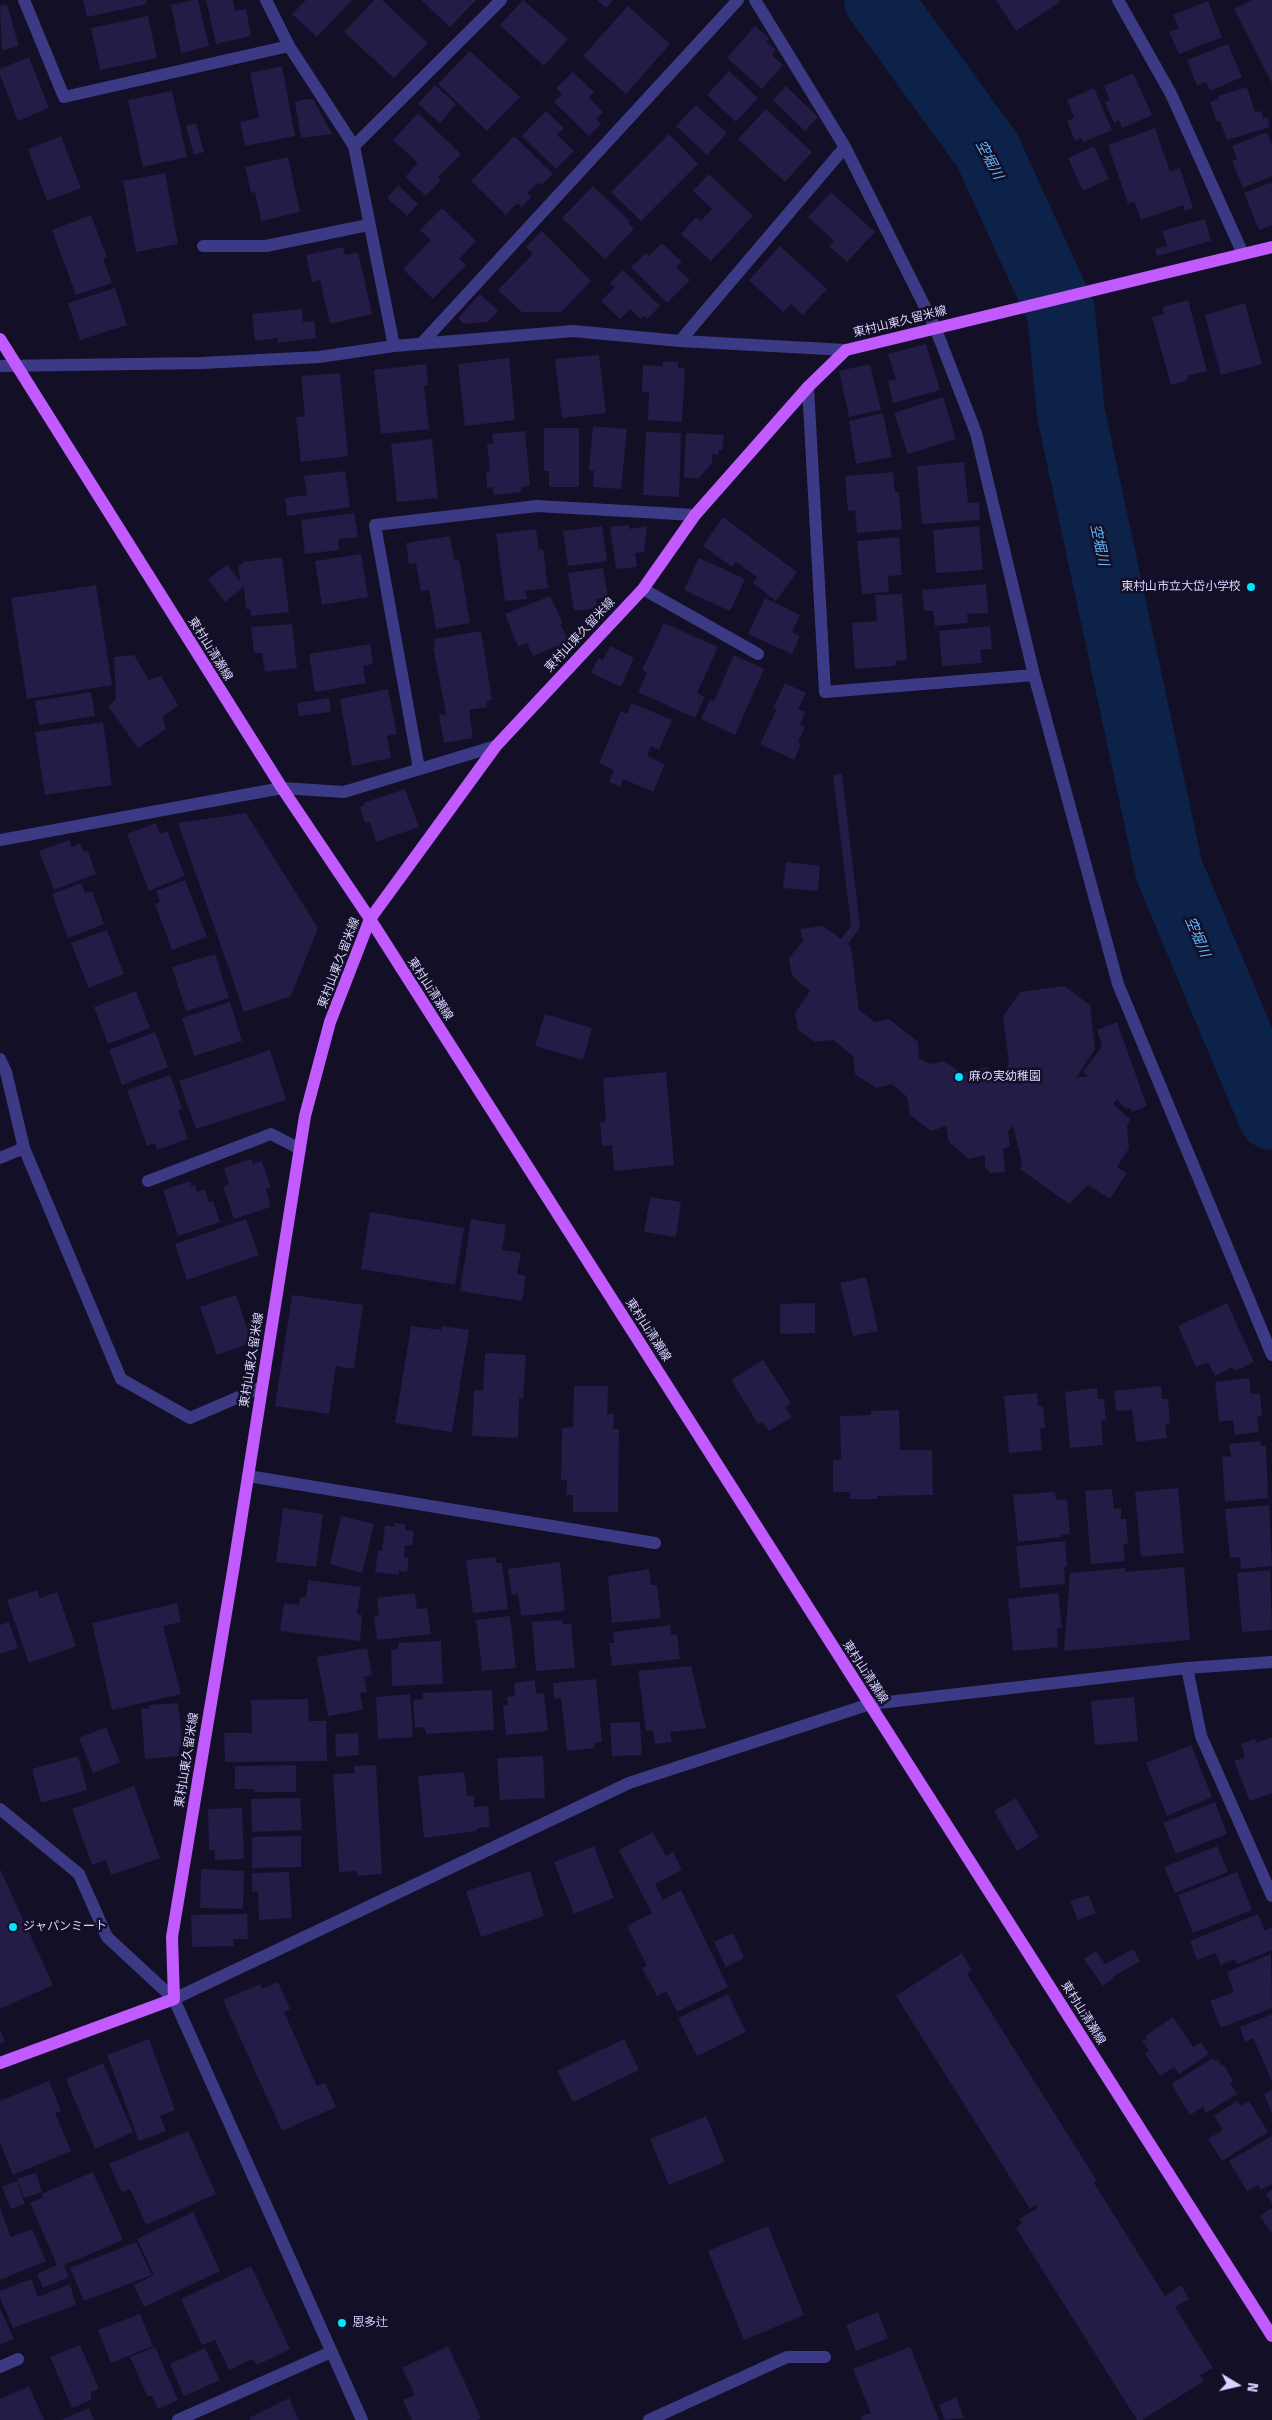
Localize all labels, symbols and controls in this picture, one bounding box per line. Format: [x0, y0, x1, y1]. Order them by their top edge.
water label: 空堀川 [972, 138, 1006, 182]
street label: 東村山東久留米線 [852, 303, 948, 341]
water label: 空堀川 [1086, 523, 1112, 567]
place label: 東村山市立大岱小学校 [1121, 580, 1241, 594]
marker: 東村山市立大岱小学校 [1245, 581, 1257, 593]
street label: 東村山東久留米線 [542, 595, 618, 675]
street label: 東村山清瀬線 [185, 615, 235, 683]
water label: 空堀川 [1181, 914, 1213, 960]
street label: 東村山東久留米線 [315, 916, 363, 1010]
street label: 東村山清瀬線 [404, 955, 456, 1023]
place label: 麻の実幼稚園 [969, 1070, 1041, 1084]
marker: 麻の実幼稚園 [953, 1071, 965, 1083]
street label: 東村山清瀬線 [622, 1296, 674, 1364]
street label: 東村山東久留米線 [237, 1311, 267, 1409]
street label: 東村山清瀬線 [839, 1638, 891, 1706]
street label: 東村山東久留米線 [172, 1711, 202, 1809]
place label: ジャパンミート [23, 1920, 107, 1934]
marker: ジャパンミート [7, 1921, 19, 1933]
street label: 東村山清瀬線 [1058, 1979, 1108, 2047]
place label: 恩多辻 [352, 2316, 388, 2330]
marker: 恩多辻 [336, 2317, 348, 2329]
north arrow [1212, 2360, 1262, 2410]
text: N [1243, 2381, 1261, 2393]

